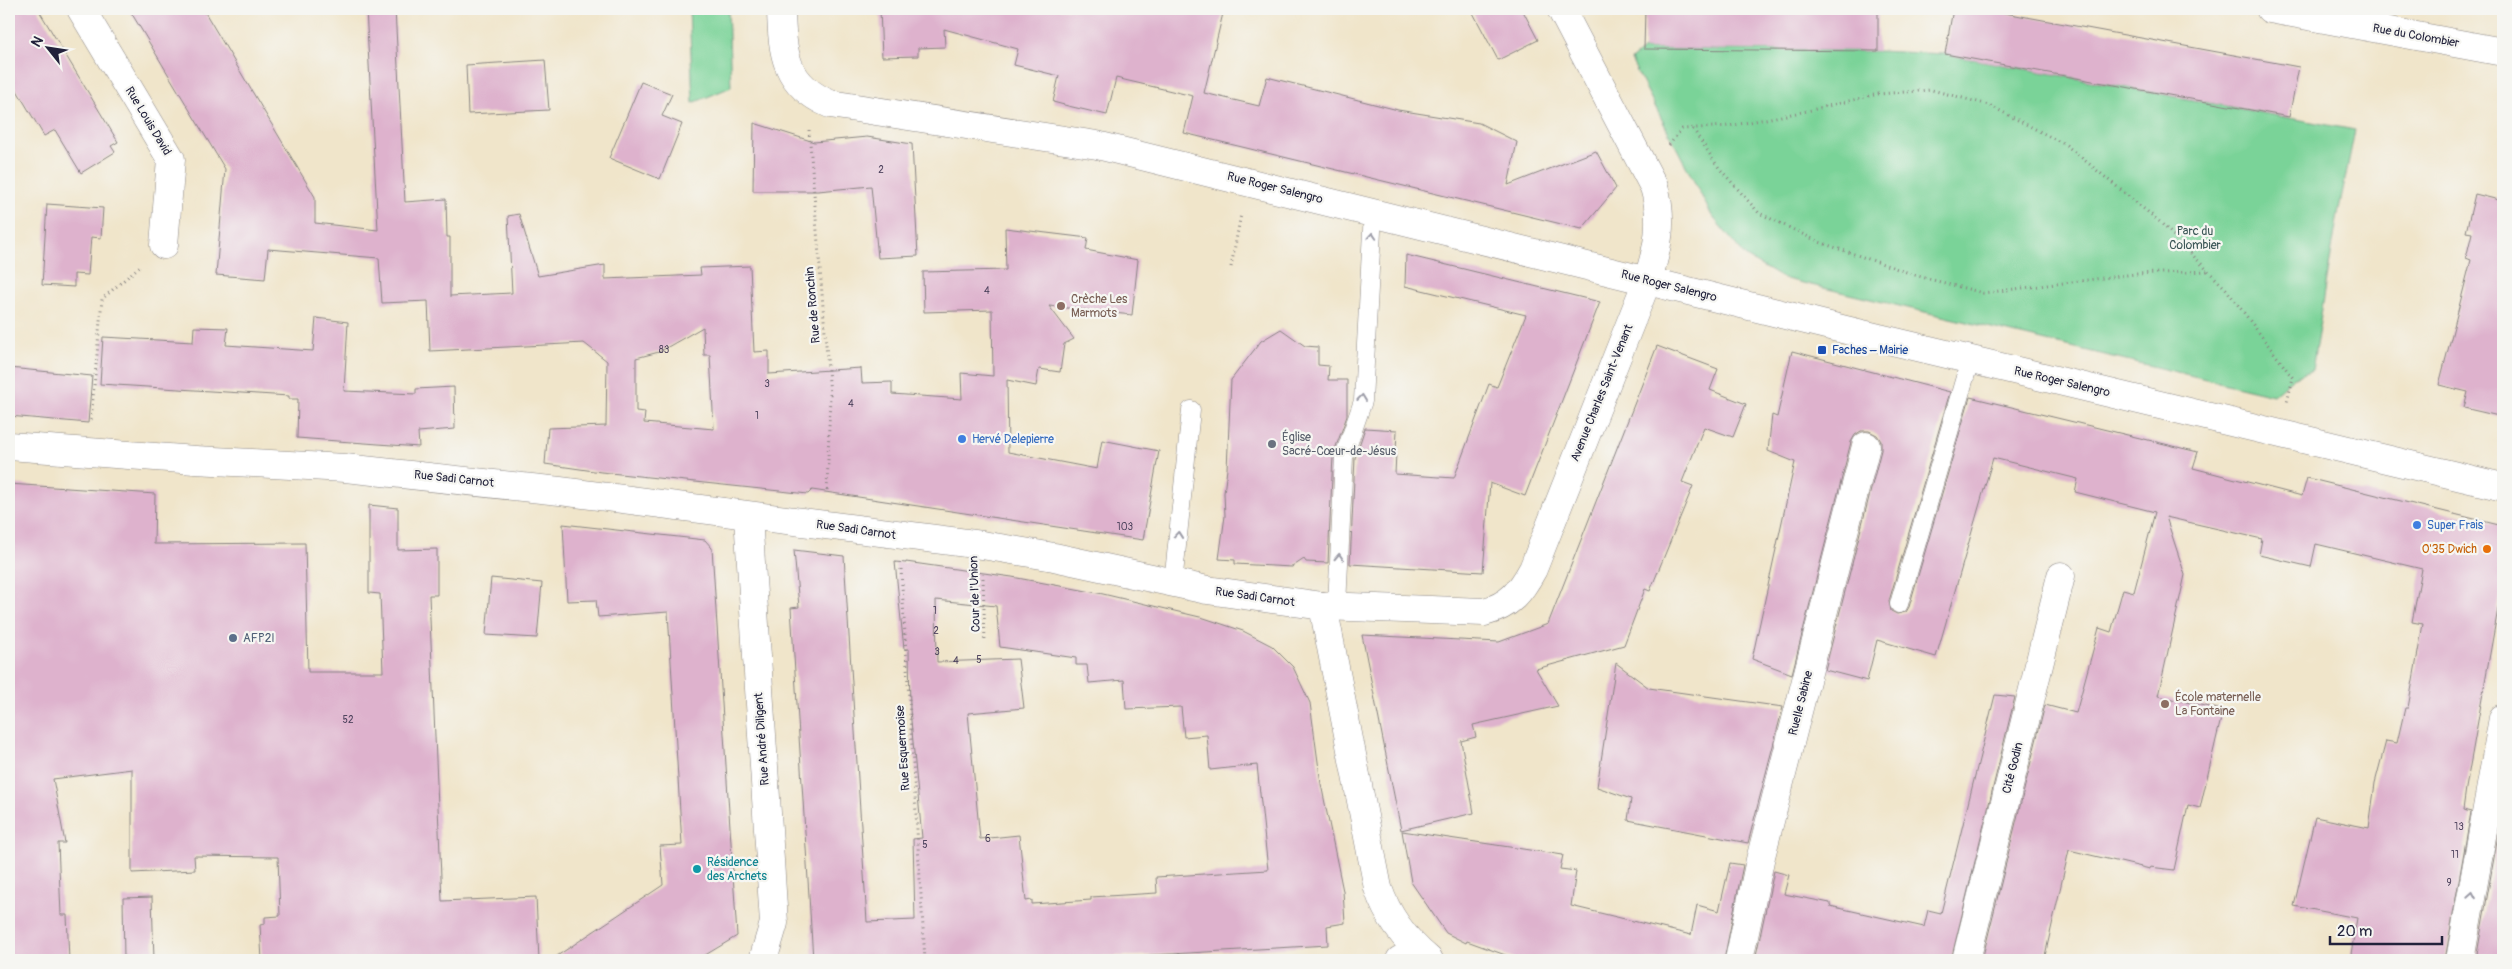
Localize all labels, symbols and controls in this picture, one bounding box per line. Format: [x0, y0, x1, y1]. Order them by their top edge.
street label: Rue du Colombier [2372, 21, 2461, 51]
north arrow [22, 22, 72, 72]
text: N [27, 33, 47, 50]
street label: Rue Louis David [122, 84, 174, 158]
house number: 2 [878, 164, 884, 176]
street label: Rue Roger Salengro [1226, 169, 1325, 207]
park label: Parc du Colombier [2169, 224, 2222, 253]
one-way arrow [1366, 232, 1377, 240]
street label: Rue de Ronchin [802, 266, 824, 344]
street label: Rue Roger Salengro [1620, 267, 1719, 305]
house number: 4 [984, 285, 990, 297]
place label: Crèche Les Marmots [1071, 292, 1128, 321]
marker: Crèche Les Marmots [1055, 300, 1067, 312]
street label: Avenue Charles Saint-Venant [1568, 322, 1636, 464]
place label: Faches – Mairie [1832, 343, 1908, 358]
house number: 83 [659, 344, 670, 356]
marker: Faches – Mairie [1816, 344, 1828, 356]
street label: Rue Roger Salengro [2012, 364, 2112, 400]
house number: 3 [764, 378, 770, 390]
one-way arrow [1356, 394, 1367, 402]
house number: 4 [848, 398, 854, 410]
house number: 1 [755, 410, 759, 422]
place label: Église Sacré-Cœur-de-Jésus [1282, 429, 1397, 459]
place label: Hervé Delepierre [972, 432, 1054, 447]
marker: Hervé Delepierre [956, 433, 968, 445]
marker: Église Sacré-Cœur-de-Jésus [1266, 438, 1278, 450]
street label: Rue Sadi Carnot [413, 467, 495, 491]
street label: Rue Sadi Carnot [815, 517, 897, 543]
place label: Super Frais [2427, 518, 2484, 533]
marker: Super Frais [2411, 519, 2423, 531]
house number: 103 [1117, 521, 1134, 533]
one-way arrow [1172, 531, 1183, 539]
place label: O'35 Dwich [2422, 542, 2477, 557]
marker: O'35 Dwich [2481, 543, 2493, 555]
one-way arrow [1334, 553, 1344, 561]
street label: Cour de l'Union [966, 555, 984, 632]
street label: Rue Sadi Carnot [1214, 584, 1296, 610]
house number: 1 [933, 605, 937, 617]
house number: 2 [933, 625, 939, 637]
place label: AFP2I [243, 631, 275, 646]
marker: AFP2I [227, 632, 239, 644]
house number: 3 [934, 646, 940, 658]
house number: 5 [976, 654, 982, 666]
house number: 4 [953, 655, 959, 667]
street label: Ruelle Sabine [1786, 669, 1816, 737]
place label: École maternelle La Fontaine [2175, 689, 2261, 719]
street label: Rue André Diligent [751, 692, 773, 786]
marker: École maternelle La Fontaine [2159, 698, 2171, 710]
street label: Rue Esquermoise [893, 705, 913, 791]
house number: 52 [342, 714, 354, 726]
street label: Cité Godin [1999, 741, 2027, 795]
house number: 13 [2454, 821, 2464, 833]
house number: 6 [985, 833, 991, 845]
house number: 5 [922, 839, 928, 851]
house number: 11 [2451, 849, 2459, 861]
place label: Résidence des Archets [707, 855, 767, 884]
marker: Résidence des Archets [691, 863, 703, 875]
house number: 9 [2446, 877, 2452, 889]
one-way arrow [2466, 891, 2476, 899]
scale bar [2330, 914, 2442, 946]
text: 20 m [2337, 922, 2372, 941]

